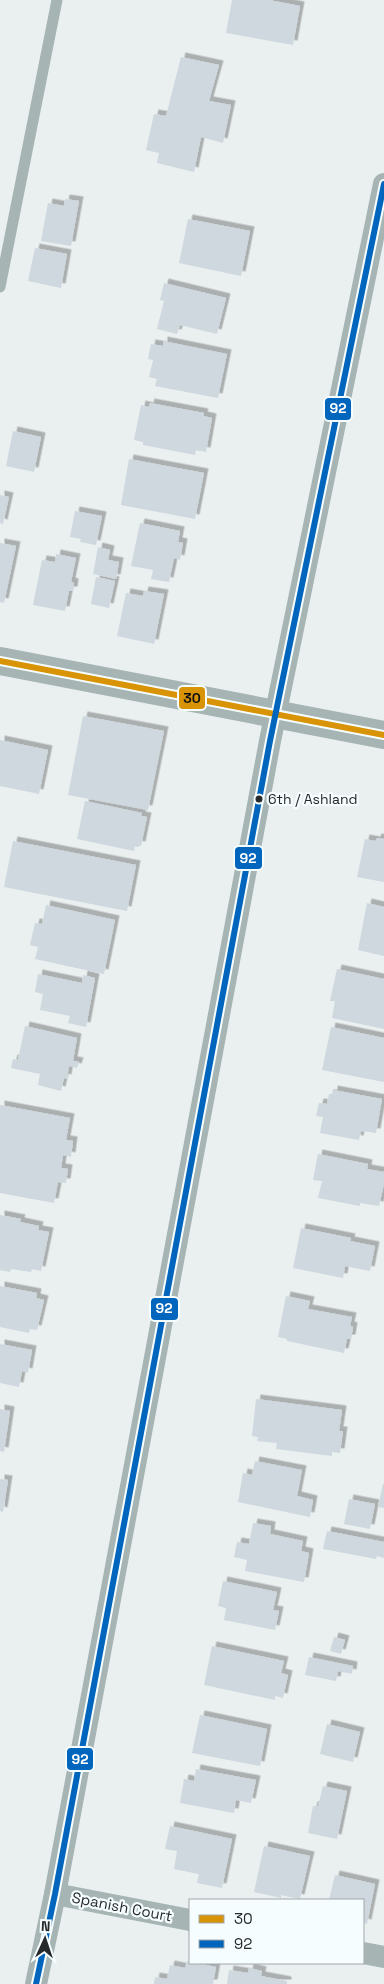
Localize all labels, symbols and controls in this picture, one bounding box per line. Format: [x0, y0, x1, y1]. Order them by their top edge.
line badge: 92 [324, 397, 352, 421]
text: 92 [330, 399, 346, 417]
line badge: 30 [178, 686, 206, 710]
text: 30 [183, 689, 201, 707]
place label: 6th / Ashland [268, 790, 358, 808]
marker: 6th / Ashland [254, 794, 264, 804]
line badge: 92 [234, 846, 263, 870]
text: 92 [240, 849, 256, 867]
line badge: 92 [150, 1297, 179, 1321]
text: 92 [156, 1299, 172, 1317]
line badge: 92 [66, 1747, 94, 1771]
text: 92 [72, 1750, 88, 1768]
street label: Spanish Court [70, 1887, 174, 1926]
legend [189, 1899, 364, 1964]
text: 30 [234, 1909, 253, 1928]
north arrow [20, 1914, 70, 1964]
text: N [41, 1917, 51, 1935]
text: 92 [234, 1934, 252, 1953]

